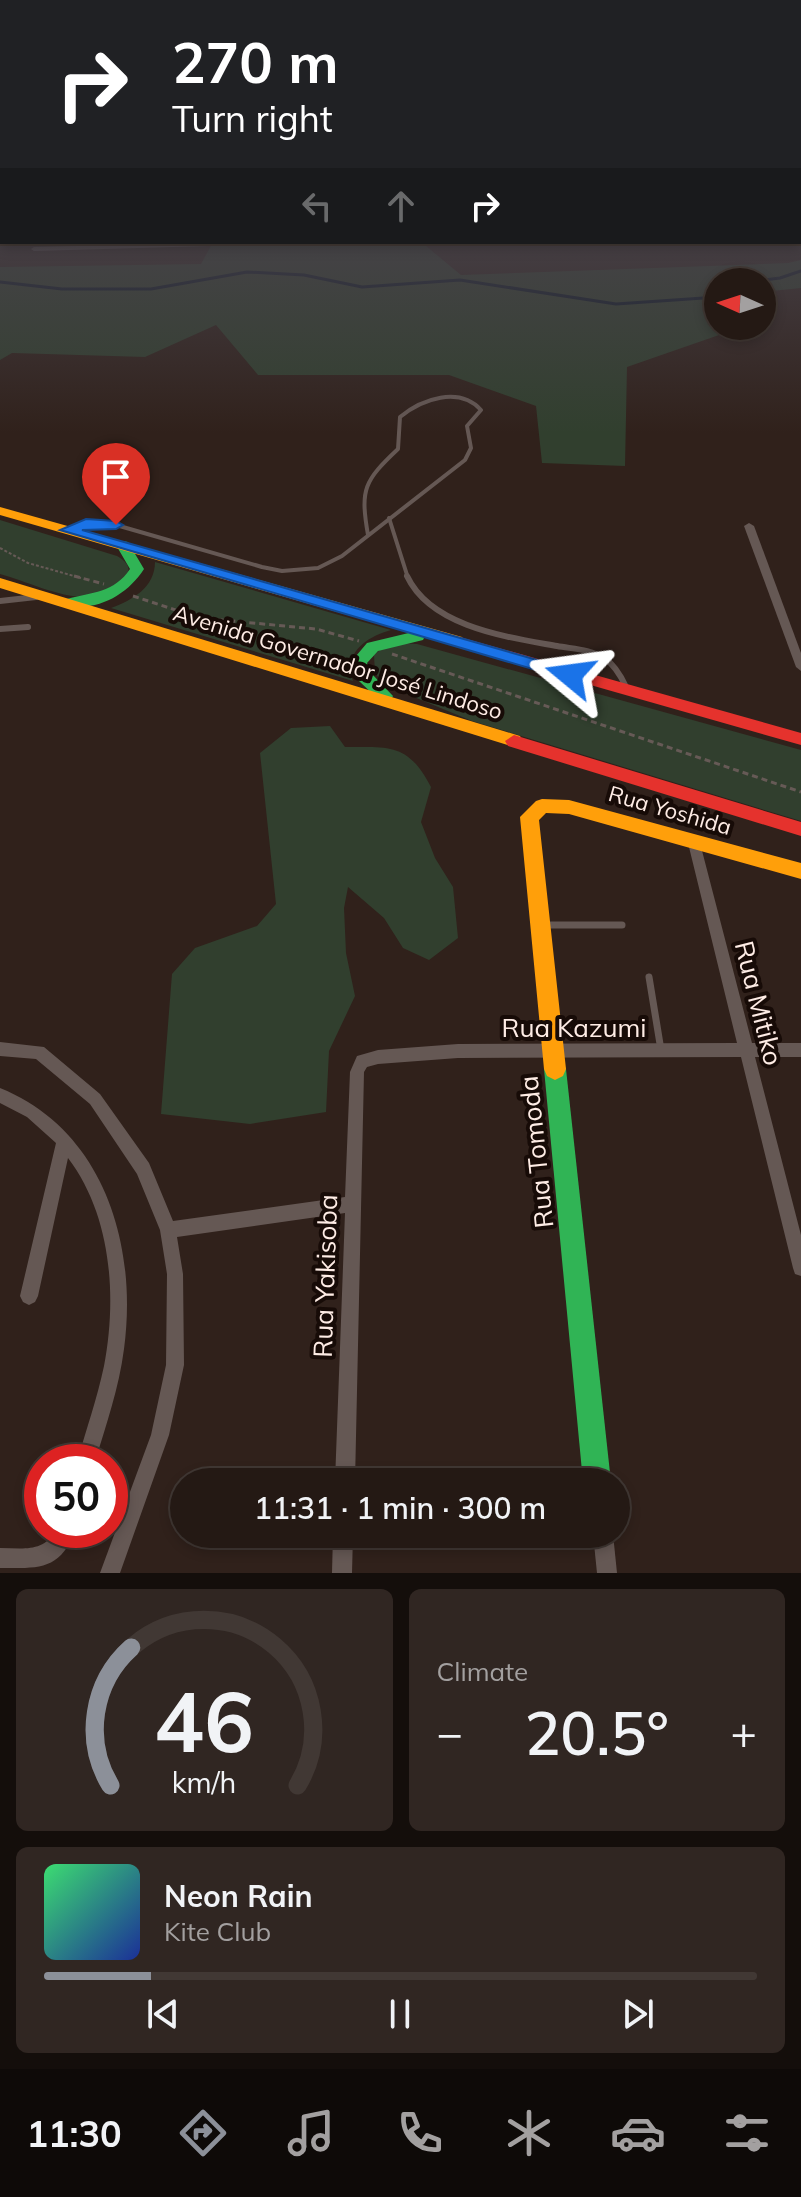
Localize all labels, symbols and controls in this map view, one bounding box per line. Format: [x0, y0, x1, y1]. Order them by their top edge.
text: 270 m [172, 27, 339, 97]
icon: right [40, 32, 144, 136]
text: Turn right [172, 96, 333, 141]
icon: left [295, 184, 339, 228]
icon: ahead [379, 184, 423, 228]
icon: right [463, 184, 507, 228]
north arrow [704, 268, 776, 340]
map controls [704, 268, 776, 340]
pin [82, 443, 150, 525]
icon: arrive [94, 455, 138, 499]
street label: Avenida Governador José Lindoso [170, 599, 506, 725]
position arrow [528, 633, 612, 717]
street label: Rua Yoshida [605, 779, 735, 841]
street label: Rua Mitiko [728, 937, 790, 1069]
street label: Rua Kazumi [502, 1011, 646, 1044]
street label: Rua Tomoda [512, 1074, 560, 1230]
street label: Rua Yakisoba [306, 1194, 344, 1358]
speed limit sign: 50 [24, 1444, 128, 1548]
text: 11:31 · 1 min · 300 m [254, 1489, 546, 1527]
text: Climate [437, 1655, 528, 1688]
text: 46 [154, 1668, 254, 1773]
text: 20.5° [524, 1695, 669, 1770]
text: − [437, 1705, 463, 1760]
text: + [731, 1705, 757, 1760]
text: km/h [172, 1764, 237, 1800]
text: Neon Rain [164, 1877, 313, 1915]
text: Kite Club [164, 1915, 271, 1948]
icon: previous [141, 1992, 185, 2036]
icon: pause [378, 1992, 422, 2036]
icon: next [616, 1992, 660, 2036]
icon: directions [175, 2105, 231, 2161]
icon: music [283, 2105, 339, 2161]
icon: phone [392, 2105, 448, 2161]
icon: climate [501, 2105, 557, 2161]
icon: car [610, 2105, 666, 2161]
icon: filters [719, 2105, 775, 2161]
text: 11:30 [26, 2111, 122, 2156]

